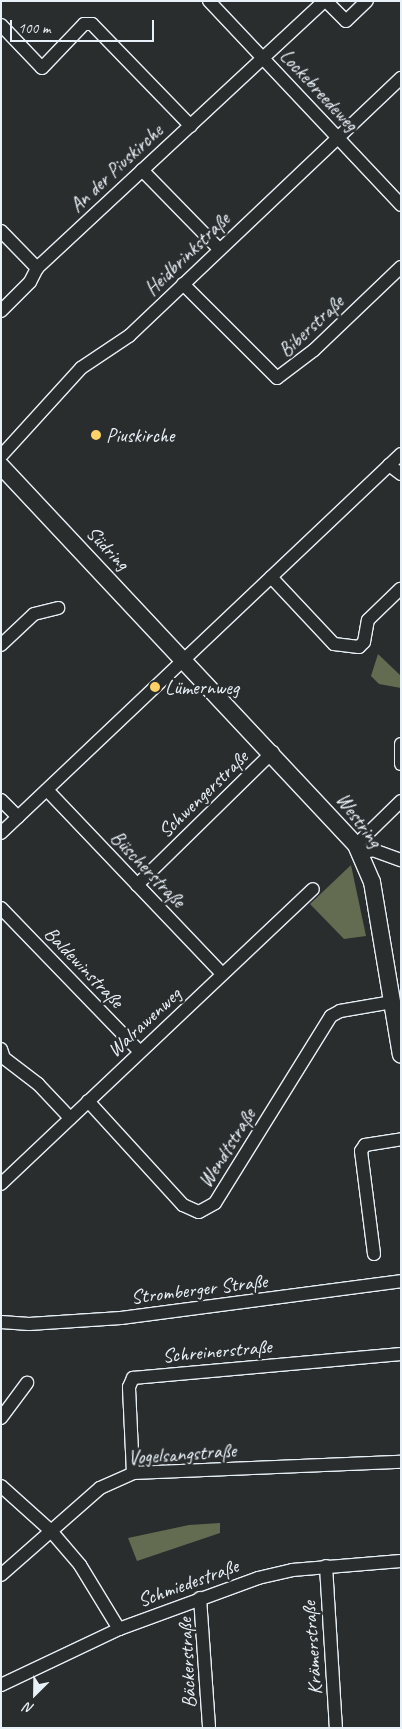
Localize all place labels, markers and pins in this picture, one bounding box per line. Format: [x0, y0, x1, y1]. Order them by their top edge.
place label: Piuskirche [106, 423, 174, 447]
marker: Piuskirche [90, 429, 102, 441]
place label: Lümernweg [165, 675, 239, 699]
marker: Lümernweg [149, 681, 161, 693]

